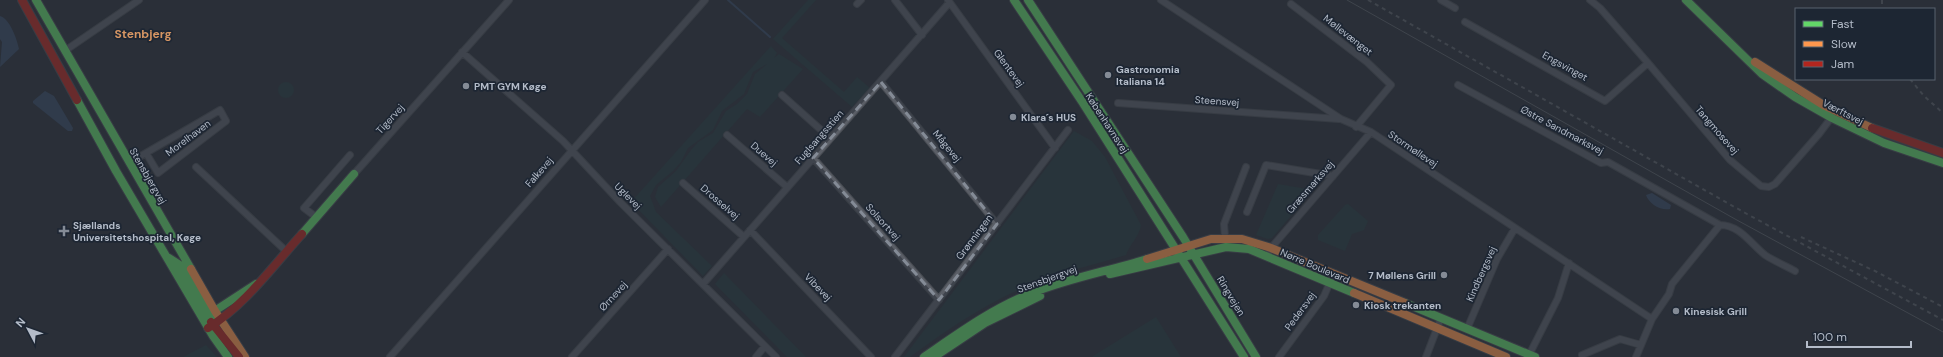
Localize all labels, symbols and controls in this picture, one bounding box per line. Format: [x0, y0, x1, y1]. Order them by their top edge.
legend [1795, 8, 1935, 80]
street label: Møllevænget [1321, 12, 1375, 58]
text: Fast [1831, 16, 1854, 32]
district label: Stenbjerg [114, 26, 172, 42]
text: Slow [1831, 36, 1857, 52]
street label: Glentevej [991, 47, 1027, 89]
street label: Engsvinget [1540, 48, 1590, 84]
text: Jam [1831, 56, 1854, 72]
place label: Gastronomia Italiana 14 [1116, 63, 1180, 88]
marker: Gastronomia Italiana 14 [1103, 70, 1113, 80]
place label: PMT GYM Køge [474, 80, 547, 93]
marker: PMT GYM Køge [461, 81, 471, 91]
street label: Københavnsvej [1083, 90, 1131, 156]
street label: Steensvej [1194, 93, 1240, 109]
street label: Værftsvej [1820, 96, 1866, 128]
street label: Tigervej [373, 101, 407, 137]
street label: Østre Sandmarksvej [1518, 103, 1606, 157]
street label: Tangmosevej [1692, 103, 1742, 157]
street label: Fuglsangsstien [792, 107, 846, 167]
place label: Klara´s HUS [1021, 111, 1076, 124]
marker: Klara´s HUS [1008, 112, 1018, 122]
street label: Morelhaven [163, 117, 213, 159]
street label: Mågevej [930, 127, 964, 165]
street label: Stormøllevej [1386, 128, 1440, 170]
street label: Duevej [748, 139, 780, 169]
street label: Stensbjergvej [127, 146, 169, 206]
street label: Falkevej [522, 154, 556, 190]
street label: Græsmarksvej [1283, 158, 1337, 216]
street label: Uglevej [612, 180, 644, 212]
street label: Drosselvej [698, 182, 742, 222]
street label: Solsortvej [863, 201, 903, 243]
street label: Grønningen [953, 212, 995, 262]
place label: Sjællands Universitetshospital, Køge [73, 219, 201, 244]
marker: Sjællands Universitetshospital, Køge [58, 225, 70, 237]
street label: Kindbergsvej [1463, 244, 1499, 304]
street label: Nørre Boulevard [1278, 246, 1352, 286]
street label: Stensbjergvej [1015, 262, 1079, 296]
place label: 7 Møllens Grill [1368, 269, 1436, 282]
street label: Vibevej [802, 270, 834, 304]
marker: 7 Møllens Grill [1439, 270, 1449, 280]
street label: Ringvejen [1214, 274, 1248, 319]
street label: Ørnevej [596, 278, 630, 314]
street label: Pedersvej [1282, 289, 1318, 333]
place label: Kiosk trekanten [1364, 299, 1441, 312]
marker: Kiosk trekanten [1351, 300, 1361, 310]
place label: Kinesisk Grill [1684, 305, 1747, 318]
marker: Kinesisk Grill [1671, 306, 1681, 316]
north arrow [8, 309, 48, 349]
text: N [13, 315, 28, 330]
scale bar [1807, 323, 1911, 349]
text: 100 m [1813, 329, 1847, 345]

